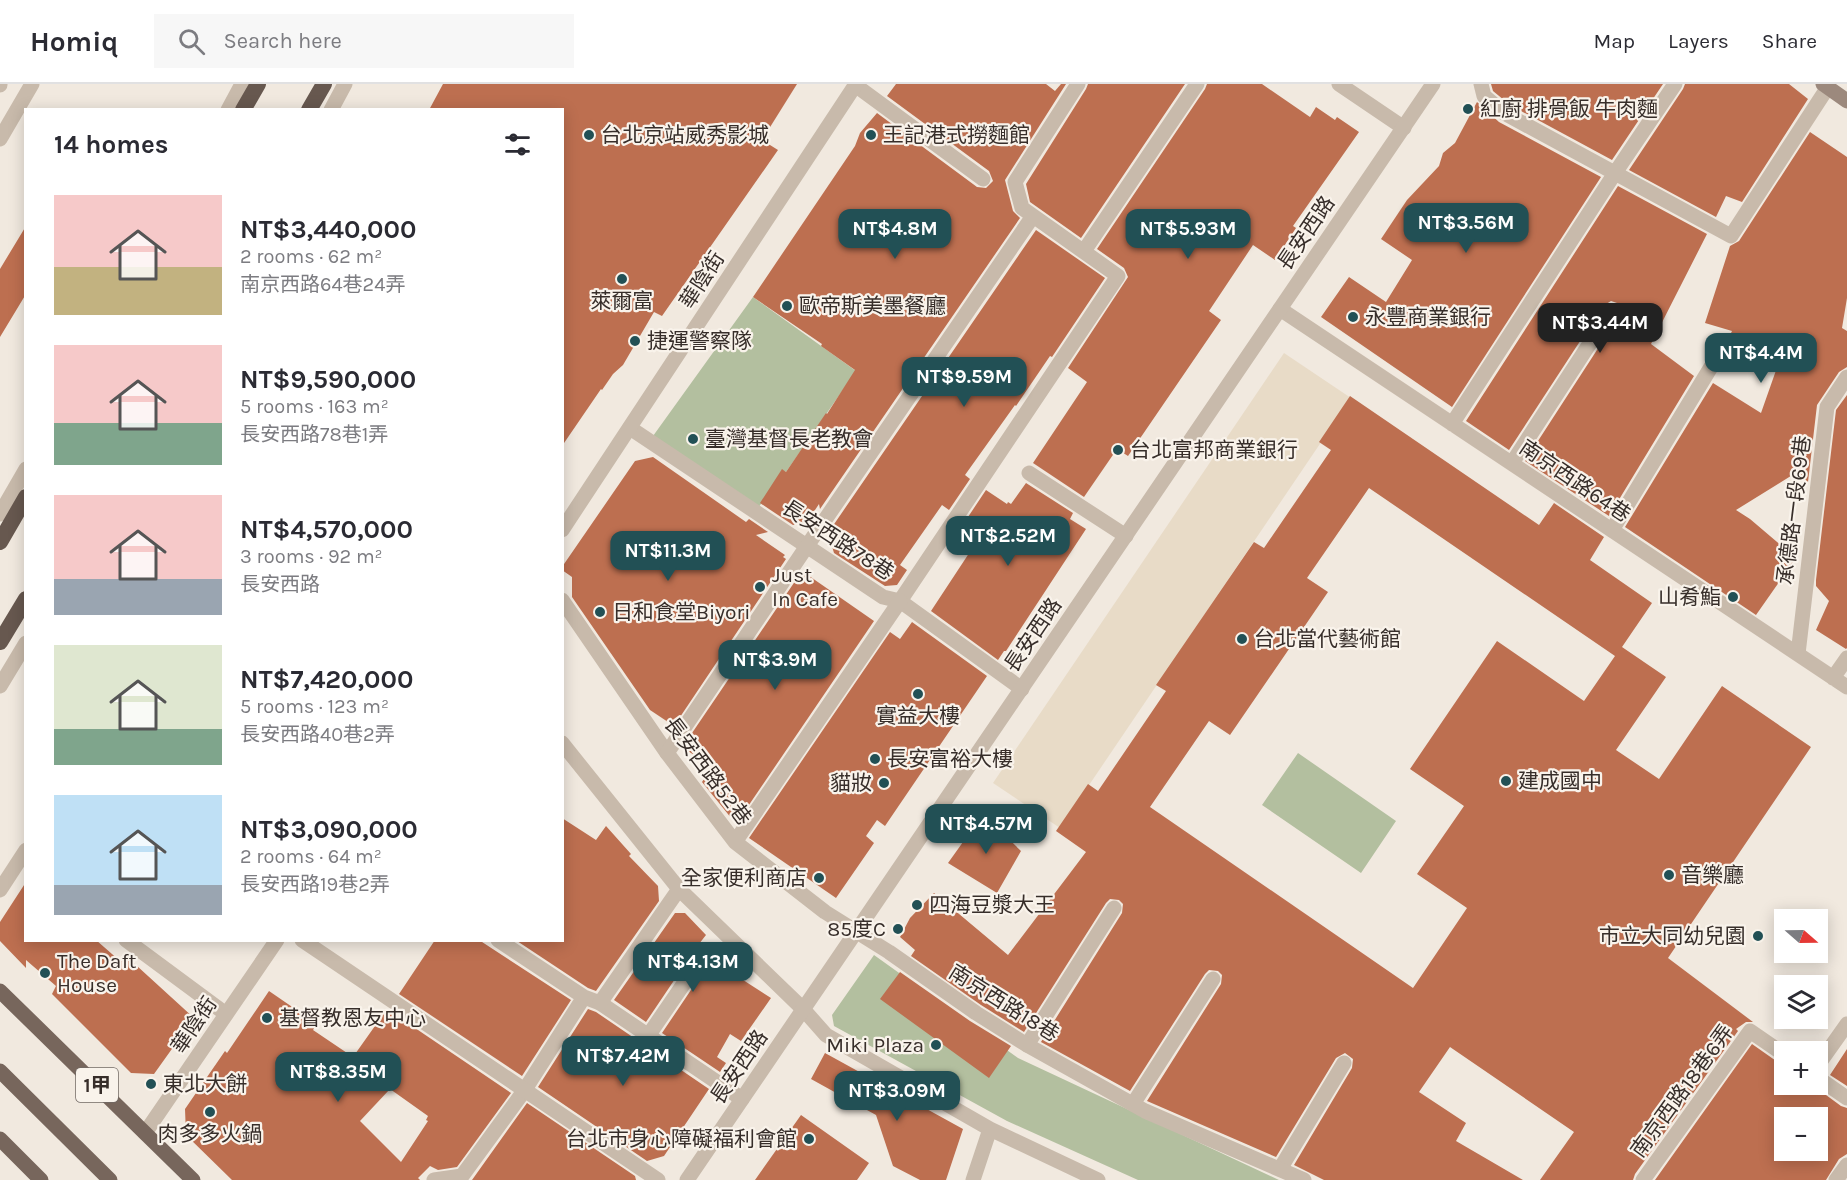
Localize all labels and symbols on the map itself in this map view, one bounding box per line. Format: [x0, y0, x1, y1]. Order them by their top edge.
place label: 紅廚 排骨飯 牛肉麵 [1480, 97, 1658, 121]
marker: 紅廚 排骨飯 牛肉麵 [1461, 102, 1475, 116]
place label: 台北京站威秀影城 [601, 123, 769, 147]
place label: 王記港式撈麵館 [883, 123, 1030, 147]
marker: 台北京站威秀影城 [582, 128, 596, 142]
marker: 王記港式撈麵館 [864, 128, 878, 142]
street label: 長安西路 [1273, 191, 1339, 275]
pin: NT$3.56M [1404, 203, 1528, 254]
pin: NT$4.8M [840, 209, 950, 260]
pin: NT$5.93M [1126, 209, 1250, 260]
street label: 華陰街 [675, 247, 729, 313]
marker: 萊爾富 [615, 272, 629, 286]
place label: 萊爾富 [591, 289, 654, 313]
place label: 歐帝斯美墨餐廳 [799, 294, 946, 318]
marker: 歐帝斯美墨餐廳 [780, 299, 794, 313]
pin: NT$3.44M [1538, 303, 1662, 354]
place label: 永豐商業銀行 [1365, 305, 1491, 329]
marker: 永豐商業銀行 [1346, 310, 1360, 324]
place label: 捷運警察隊 [647, 329, 752, 353]
pin: NT$4.4M [1706, 333, 1816, 384]
marker: 捷運警察隊 [628, 334, 642, 348]
pin: NT$9.59M [902, 357, 1026, 408]
place label: 臺灣基督長老教會 [705, 427, 873, 451]
marker: 臺灣基督長老教會 [686, 432, 700, 446]
street label: 承德路一段69巷 [1773, 434, 1815, 586]
street label: 南京西路64巷 [1515, 435, 1635, 527]
place label: 台北富邦商業銀行 [1130, 438, 1298, 462]
marker: 台北富邦商業銀行 [1111, 443, 1125, 457]
street label: 長安西路78巷 [778, 495, 898, 585]
pin: NT$2.52M [946, 516, 1070, 567]
pin: NT$11.3M [606, 531, 730, 582]
place label: Just In Cafe [772, 563, 838, 611]
marker: Just In Cafe [753, 580, 767, 594]
place label: 山肴鮨 [1658, 585, 1721, 609]
marker: 山肴鮨 [1726, 590, 1740, 604]
street label: 長安西路 [1000, 593, 1066, 677]
place label: 日和食堂Biyori [612, 600, 750, 624]
marker: 日和食堂Biyori [593, 605, 607, 619]
place label: 台北當代藝術館 [1254, 627, 1401, 651]
marker: 台北當代藝術館 [1235, 632, 1249, 646]
pin: NT$3.9M [720, 640, 830, 691]
marker: 實益大樓 [911, 687, 925, 701]
place label: 實益大樓 [876, 704, 960, 728]
street label: 長安西路52巷 [660, 712, 756, 830]
place label: 長安富裕大樓 [887, 747, 1013, 771]
marker: 長安富裕大樓 [868, 752, 882, 766]
place label: 建成國中 [1518, 769, 1602, 793]
place label: 貓妝 [830, 771, 872, 795]
marker: 建成國中 [1499, 774, 1513, 788]
marker: 貓妝 [877, 776, 891, 790]
pin: NT$4.57M [924, 804, 1048, 855]
place label: 音樂廳 [1681, 863, 1744, 887]
place label: 全家便利商店 [681, 866, 807, 890]
marker: 音樂廳 [1662, 868, 1676, 882]
marker: 全家便利商店 [812, 871, 826, 885]
place label: 四海豆漿大王 [929, 893, 1055, 917]
marker: 四海豆漿大王 [910, 898, 924, 912]
north arrow [1774, 909, 1828, 963]
place label: 85度C [827, 917, 886, 941]
marker: 85度C [891, 922, 905, 936]
place label: 市立大同幼兒園 [1599, 924, 1746, 948]
marker: 市立大同幼兒園 [1751, 929, 1765, 943]
pin: NT$4.13M [631, 942, 755, 993]
place label: The Daft House [57, 949, 137, 997]
street label: 南京西路18巷 [945, 960, 1063, 1046]
marker: The Daft House [38, 966, 52, 980]
street label: 華陰街 [166, 992, 222, 1058]
place label: 基督教恩友中心 [279, 1006, 426, 1030]
marker: 基督教恩友中心 [260, 1011, 274, 1025]
street label: 南京西路18巷6弄 [1626, 1020, 1738, 1162]
street label: 長安西路 [706, 1025, 772, 1109]
place label: Miki Plaza [826, 1033, 924, 1057]
pin: NT$7.42M [561, 1036, 685, 1087]
marker: Miki Plaza [929, 1038, 943, 1052]
pin: NT$8.35M [276, 1052, 400, 1103]
road number: 1甲 [76, 1068, 118, 1102]
pin: NT$3.09M [835, 1071, 959, 1122]
place label: 東北大餅 [163, 1072, 247, 1096]
marker: 東北大餅 [144, 1077, 158, 1091]
marker: 肉多多火鍋 [203, 1105, 217, 1119]
place label: 肉多多火鍋 [158, 1122, 263, 1146]
place label: 台北市身心障礙福利會館 [566, 1127, 797, 1151]
marker: 台北市身心障礙福利會館 [802, 1132, 816, 1146]

